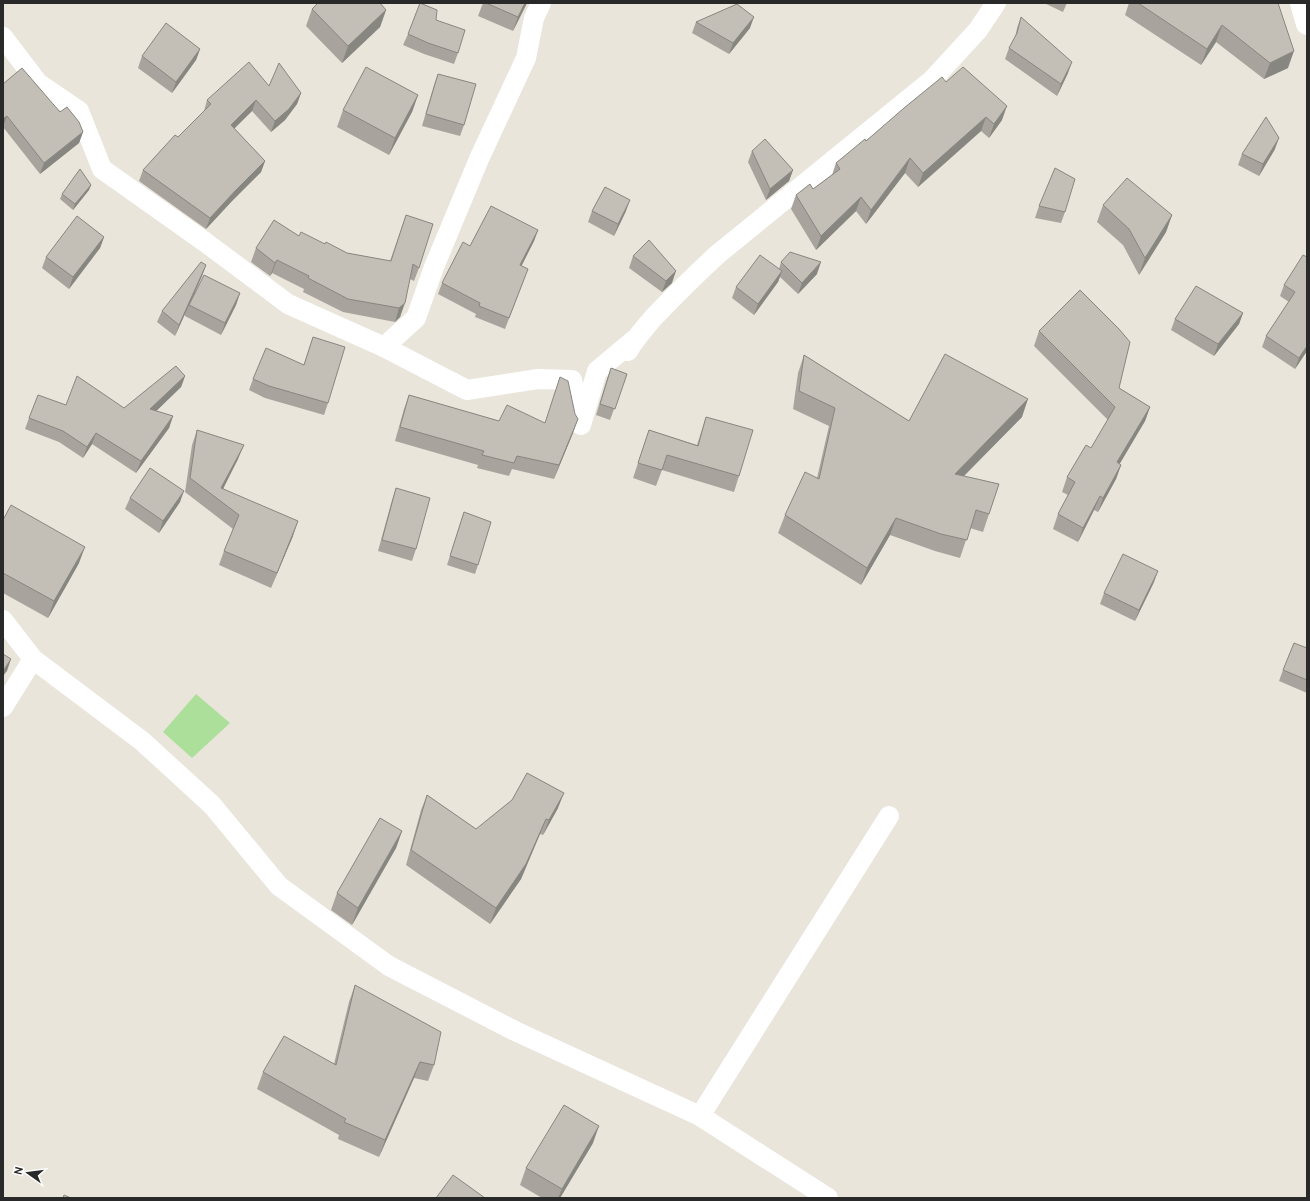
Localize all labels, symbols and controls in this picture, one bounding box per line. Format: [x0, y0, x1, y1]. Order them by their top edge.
north arrow [8, 1153, 48, 1193]
text: N [12, 1165, 27, 1176]

